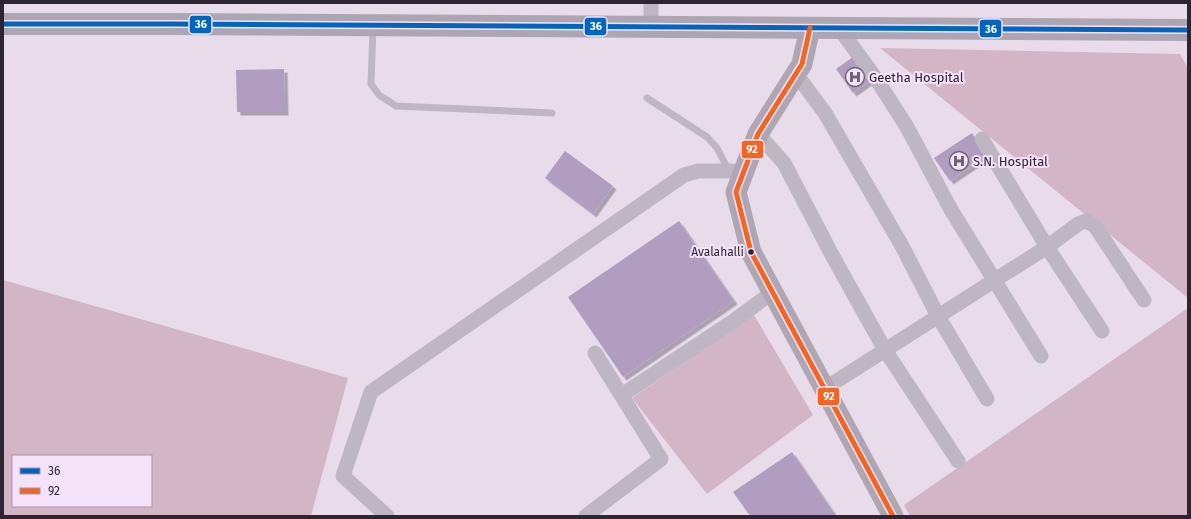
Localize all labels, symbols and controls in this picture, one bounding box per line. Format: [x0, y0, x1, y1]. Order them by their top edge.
line badge: 36 [189, 15, 212, 34]
line badge: 36 [584, 17, 607, 36]
text: 36 [194, 18, 207, 31]
line badge: 36 [979, 19, 1002, 38]
text: 36 [589, 20, 602, 33]
text: 36 [984, 23, 997, 36]
hospital icon: Geetha Hospital [844, 66, 866, 88]
place label: Geetha Hospital [869, 70, 964, 85]
line badge: 92 [741, 140, 764, 159]
text: 92 [746, 143, 758, 156]
hospital icon: S.N. Hospital [948, 150, 970, 172]
place label: S.N. Hospital [973, 154, 1048, 169]
place label: Avalahalli [691, 245, 744, 259]
marker: Avalahalli [746, 247, 756, 257]
line badge: 92 [817, 387, 840, 406]
text: 92 [823, 390, 835, 403]
legend [12, 455, 152, 507]
text: 36 [48, 464, 60, 478]
text: 92 [48, 484, 60, 498]

